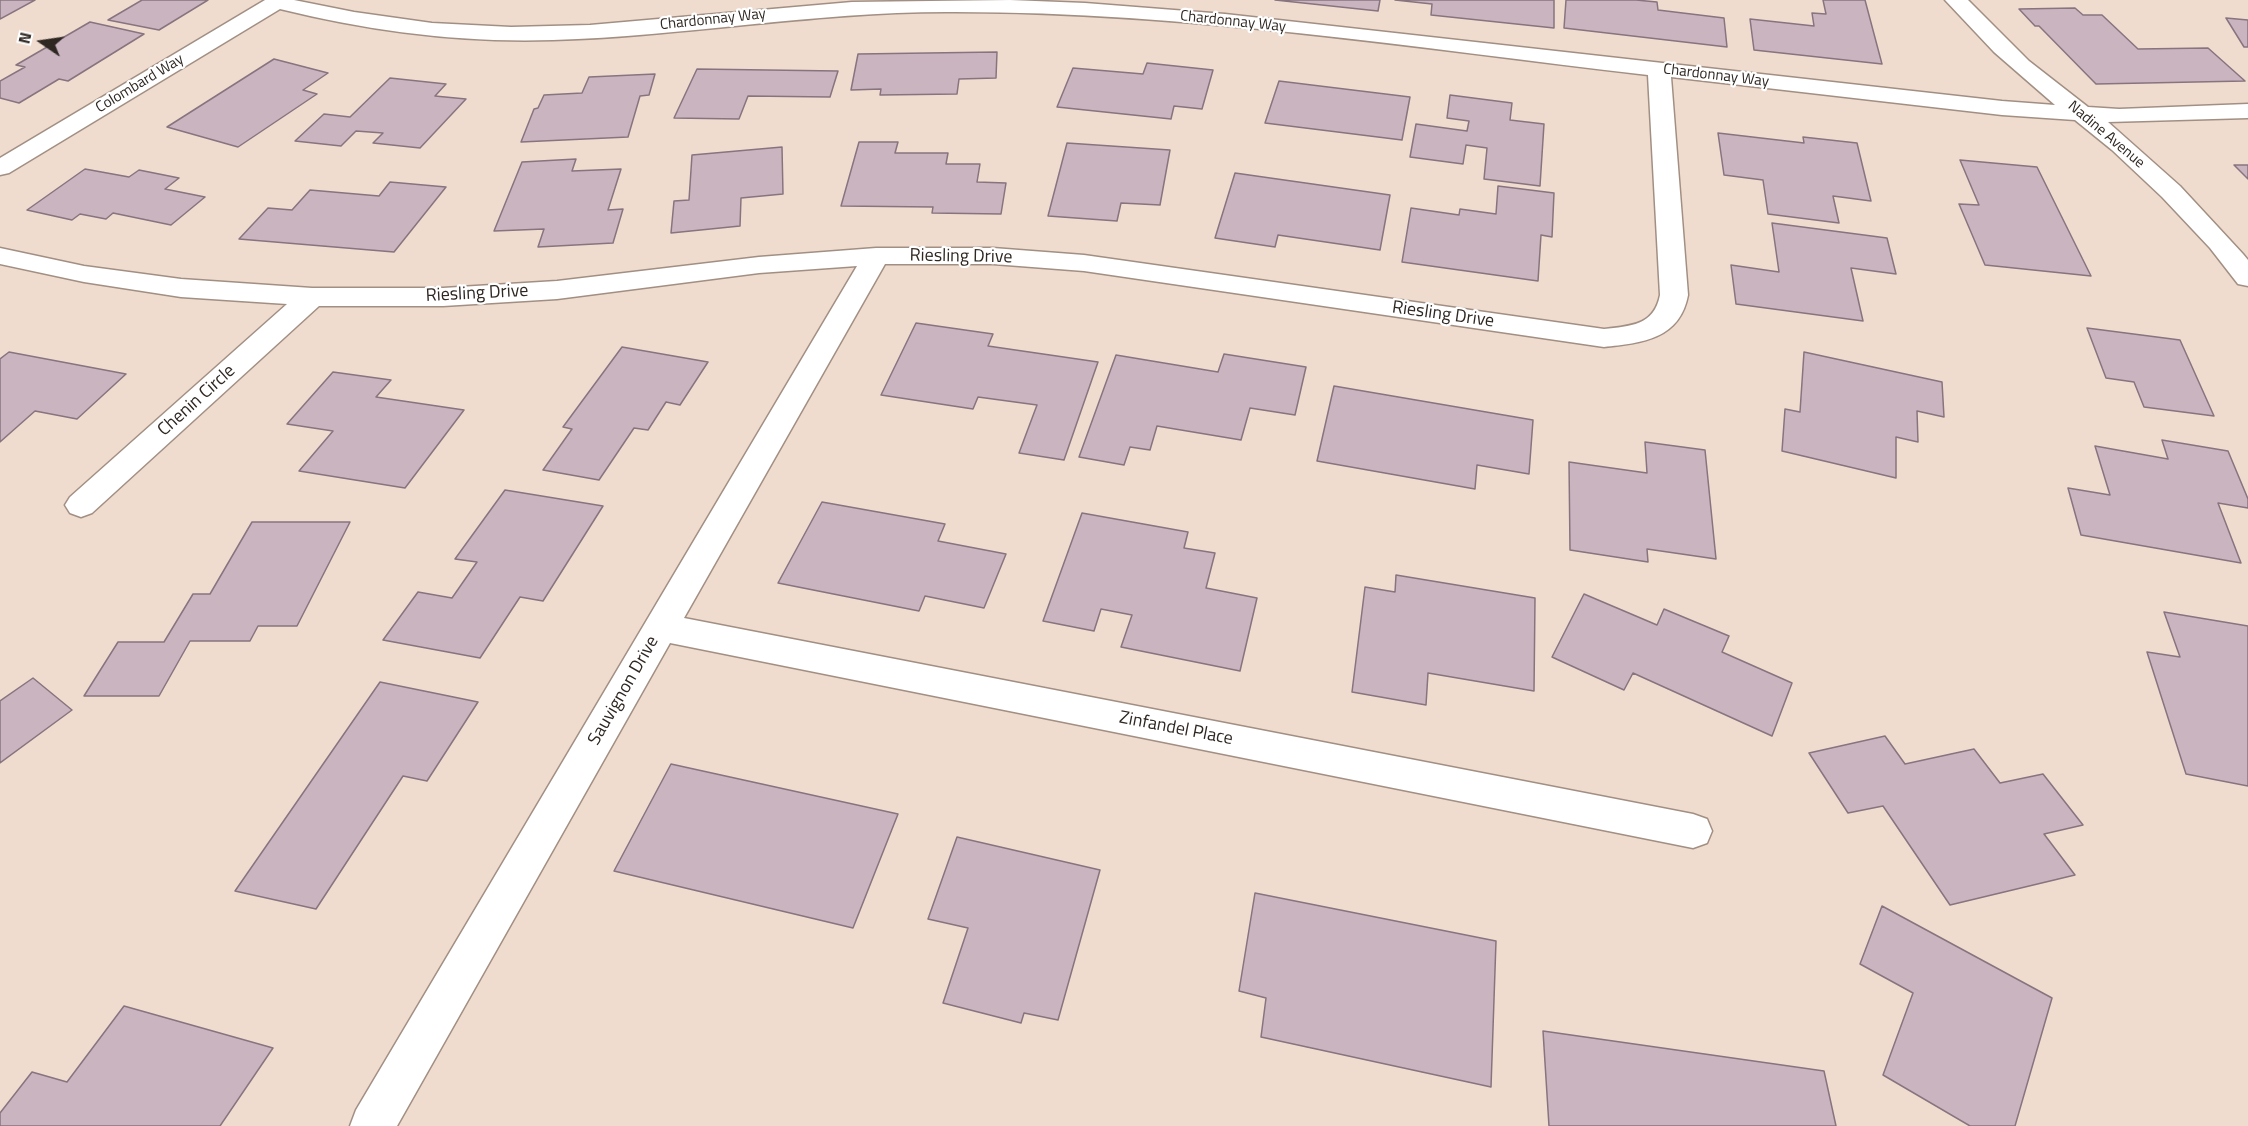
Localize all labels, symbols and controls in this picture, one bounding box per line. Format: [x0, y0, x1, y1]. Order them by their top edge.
street label: Chardonnay Way [659, 5, 767, 35]
street label: Chardonnay Way [1179, 7, 1287, 37]
north arrow [12, 12, 72, 72]
text: N [12, 30, 37, 46]
street label: Colombard Way [93, 51, 187, 117]
street label: Chardonnay Way [1662, 61, 1770, 91]
street label: Nadine Avenue [2064, 98, 2148, 172]
street label: Riesling Drive [909, 245, 1013, 269]
street label: Riesling Drive [425, 281, 529, 307]
street label: Riesling Drive [1391, 297, 1495, 333]
street label: Chenin Circle [154, 361, 240, 441]
street label: Sauvignon Drive [584, 633, 664, 749]
street label: Zinfandel Place [1117, 707, 1235, 751]

